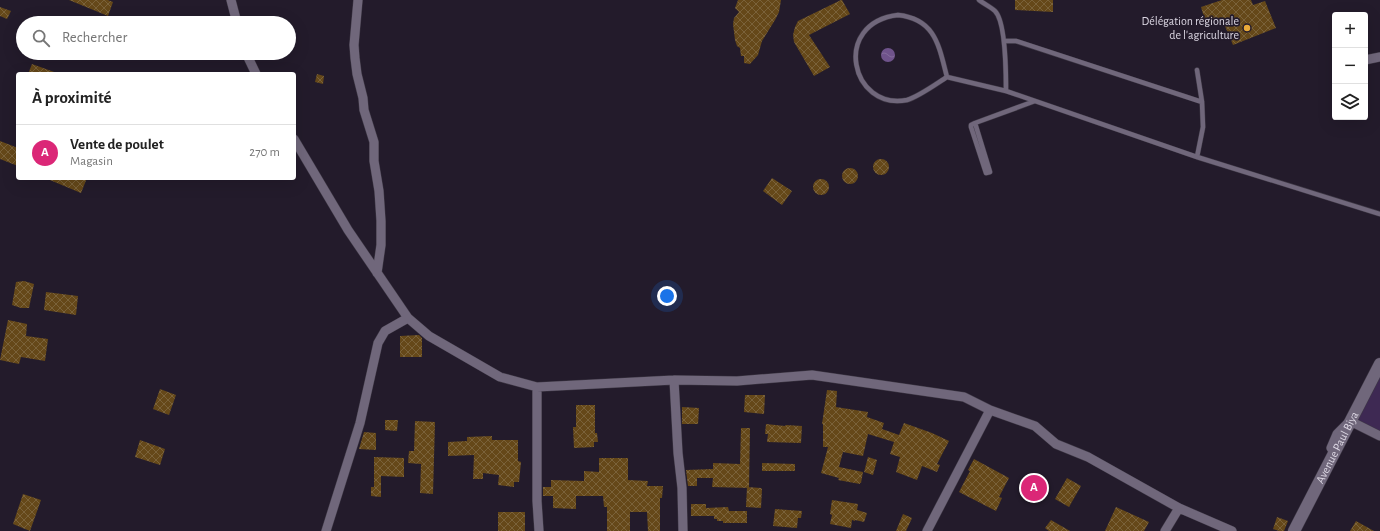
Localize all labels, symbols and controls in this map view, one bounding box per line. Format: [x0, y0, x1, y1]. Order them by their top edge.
map controls [1332, 12, 1368, 120]
button: + [1332, 12, 1368, 48]
place label: Délégation régionale de l'agriculture [1141, 15, 1239, 41]
search box [16, 16, 296, 60]
marker: Délégation régionale de l'agriculture [1242, 23, 1252, 33]
icon: search [30, 27, 52, 49]
text: Rechercher [62, 30, 127, 45]
button: − [1332, 48, 1368, 84]
button: layers [1332, 84, 1368, 120]
text: À proximité [32, 89, 112, 106]
text: Vente de poulet [70, 137, 164, 152]
text: A [41, 146, 49, 159]
text: 270 m [249, 146, 280, 159]
text: Magasin [70, 155, 113, 168]
your location [657, 286, 677, 306]
street label: Avenue Paul Biya [1314, 409, 1361, 485]
pin: A [1021, 473, 1047, 503]

